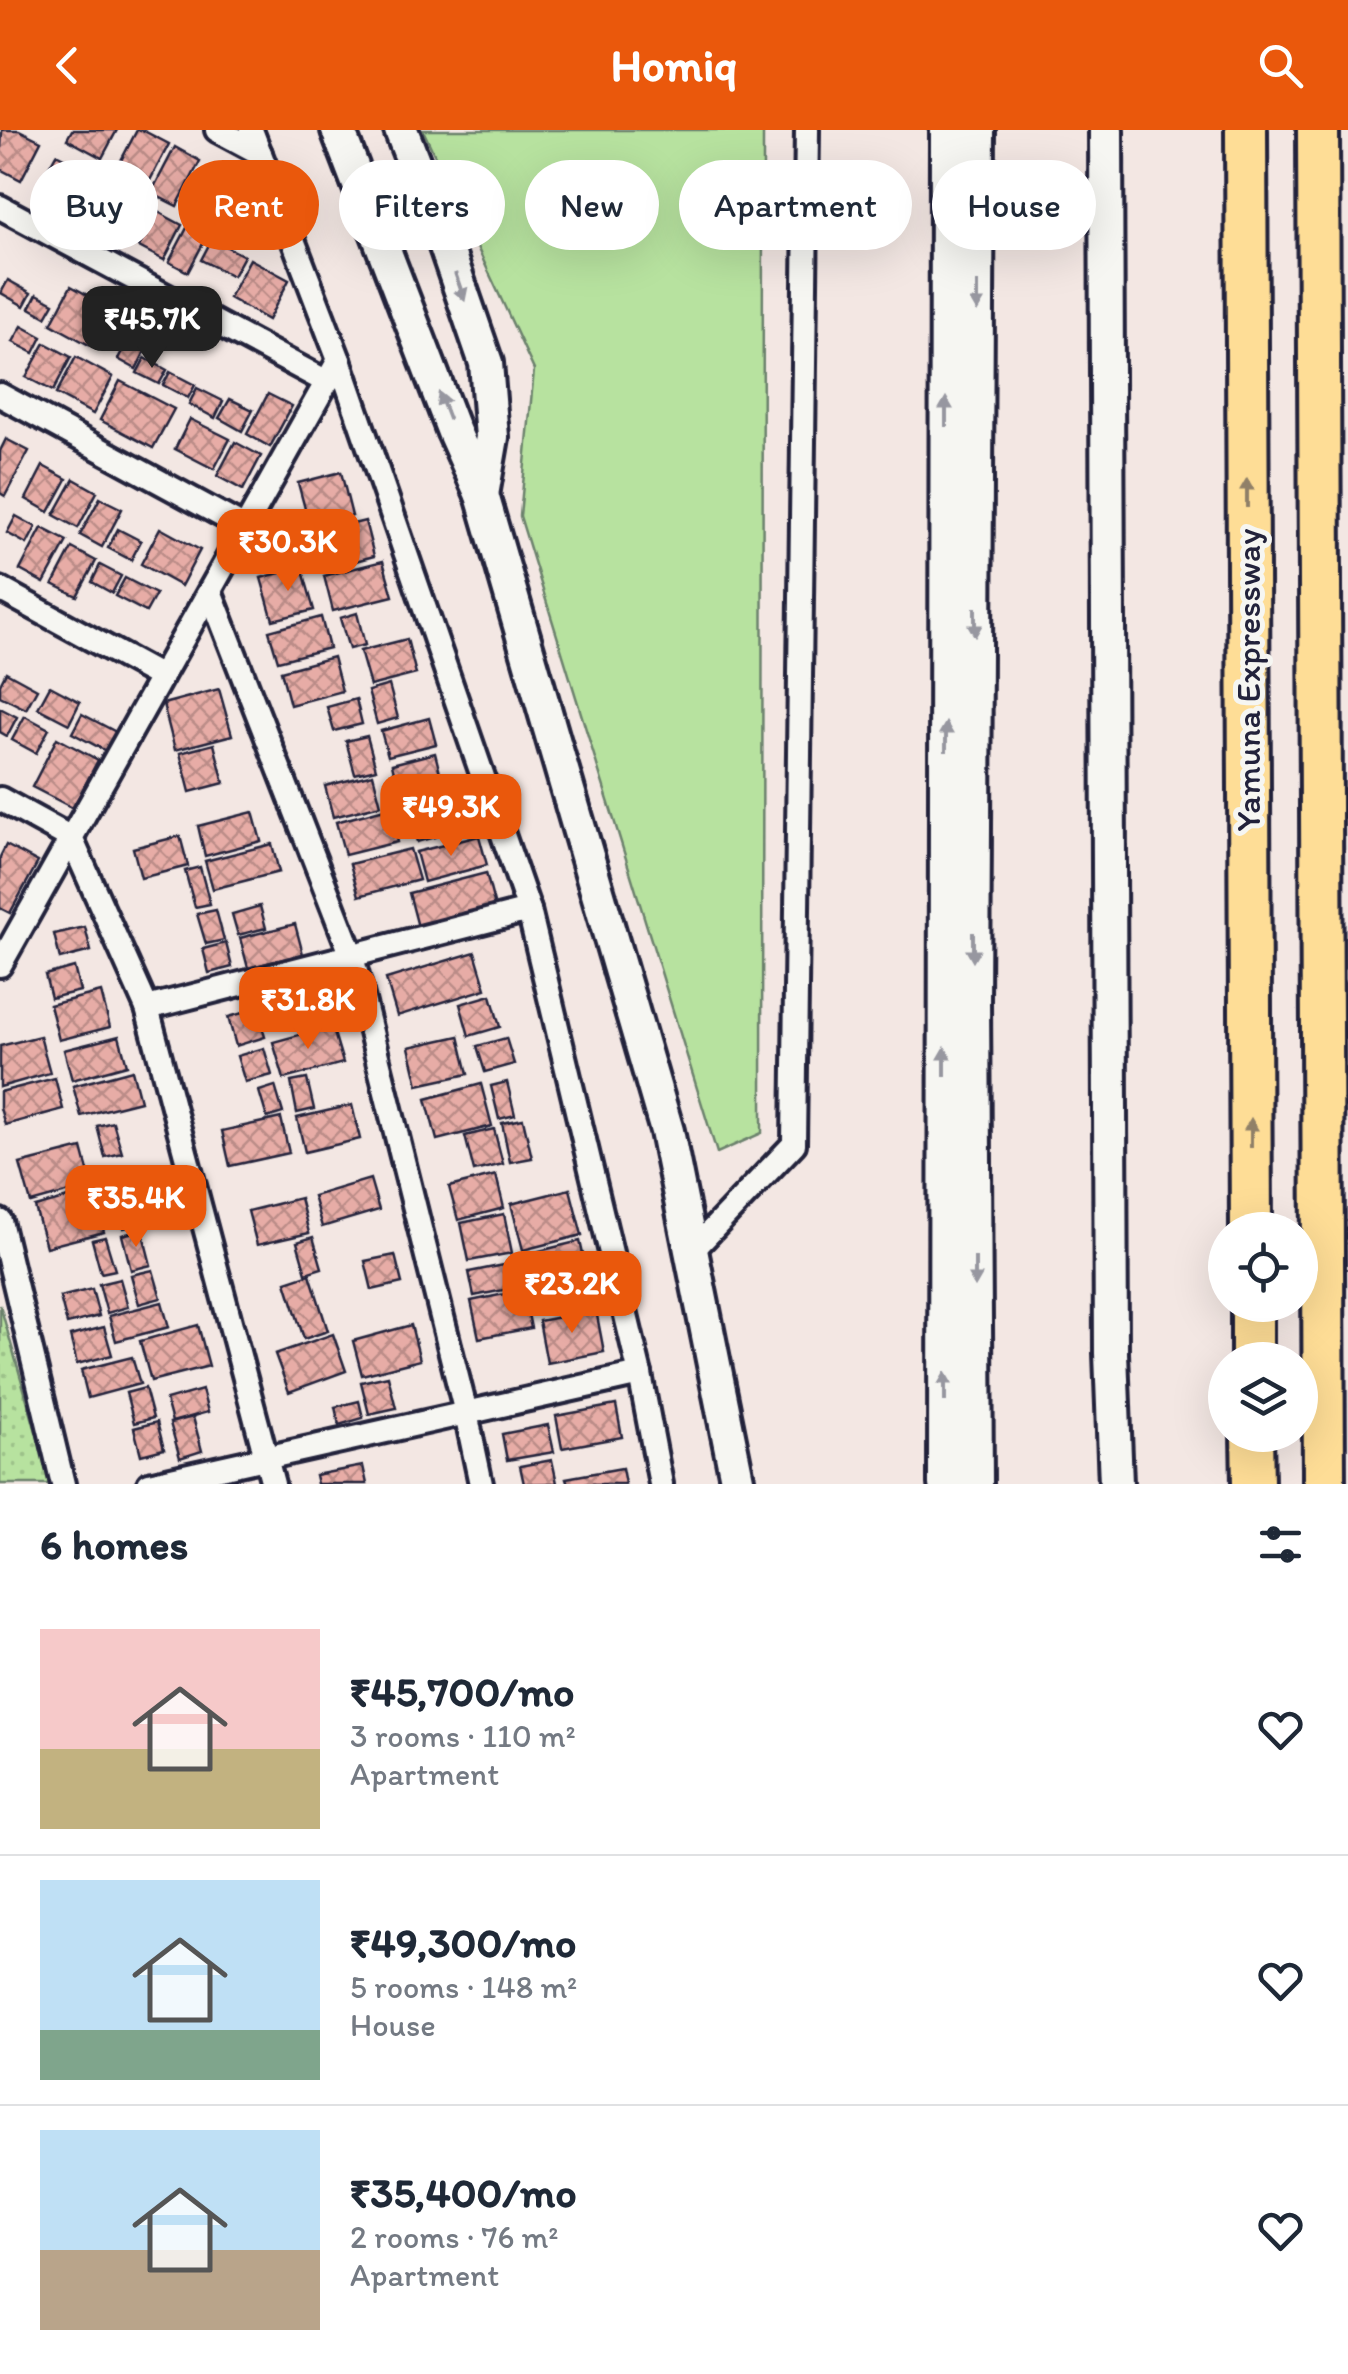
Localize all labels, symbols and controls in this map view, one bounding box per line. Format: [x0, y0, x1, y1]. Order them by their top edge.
icon: back [40, 38, 95, 93]
text: Homiq [611, 38, 737, 92]
icon: search [1253, 38, 1308, 93]
chip: Buy [30, 160, 158, 250]
chip: Rent [178, 160, 319, 250]
chip: Filters [339, 160, 505, 250]
chip: New [525, 160, 659, 250]
chip: Apartment [679, 160, 912, 250]
chip: House [932, 160, 1096, 250]
one-way arrow [453, 272, 468, 302]
one-way arrow [969, 282, 985, 314]
pin: ₹45.7K [71, 286, 233, 371]
text: ₹45.7K [104, 299, 200, 337]
one-way arrow [436, 390, 451, 420]
one-way arrow [938, 395, 954, 427]
one-way arrow [1239, 476, 1255, 508]
pin: ₹30.3K [207, 509, 369, 594]
text: ₹30.3K [239, 522, 337, 560]
street label: Yamuna Expressway [1227, 528, 1269, 832]
one-way arrow [967, 607, 983, 639]
one-way arrow [938, 720, 954, 752]
pin: ₹49.3K [370, 774, 532, 859]
text: ₹49.3K [402, 787, 500, 825]
one-way arrow [965, 932, 981, 964]
pin: ₹31.8K [227, 967, 389, 1052]
text: ₹31.8K [261, 980, 355, 1018]
one-way arrow [937, 1045, 953, 1077]
one-way arrow [1243, 1116, 1259, 1148]
pin: ₹35.4K [55, 1165, 217, 1250]
text: ₹35.4K [87, 1178, 185, 1216]
map controls [1208, 1212, 1318, 1452]
button: locate [1208, 1212, 1318, 1322]
pin: ₹23.2K [491, 1251, 653, 1336]
one-way arrow [967, 1257, 983, 1289]
text: ₹23.2K [524, 1264, 620, 1302]
button: layers [1208, 1342, 1318, 1452]
one-way arrow [937, 1370, 953, 1402]
icon: filters [1253, 1517, 1308, 1572]
text: 6 homes [40, 1519, 188, 1570]
text: ₹45,700/mo [350, 1666, 575, 1717]
icon: home [120, 1669, 240, 1789]
icon: heart [1253, 1702, 1308, 1757]
text: 3 rooms · 110 m² [350, 1717, 576, 1755]
text: Apartment [350, 1755, 499, 1793]
text: ₹49,300/mo [350, 1917, 577, 1968]
icon: home [120, 1920, 240, 2040]
icon: heart [1253, 1953, 1308, 2008]
text: 5 rooms · 148 m² [350, 1968, 577, 2006]
text: House [350, 2006, 436, 2044]
text: ₹35,400/mo [350, 2167, 577, 2218]
icon: home [120, 2170, 240, 2290]
icon: heart [1253, 2203, 1308, 2258]
text: 2 rooms · 76 m² [350, 2218, 559, 2256]
text: Apartment [350, 2256, 499, 2294]

